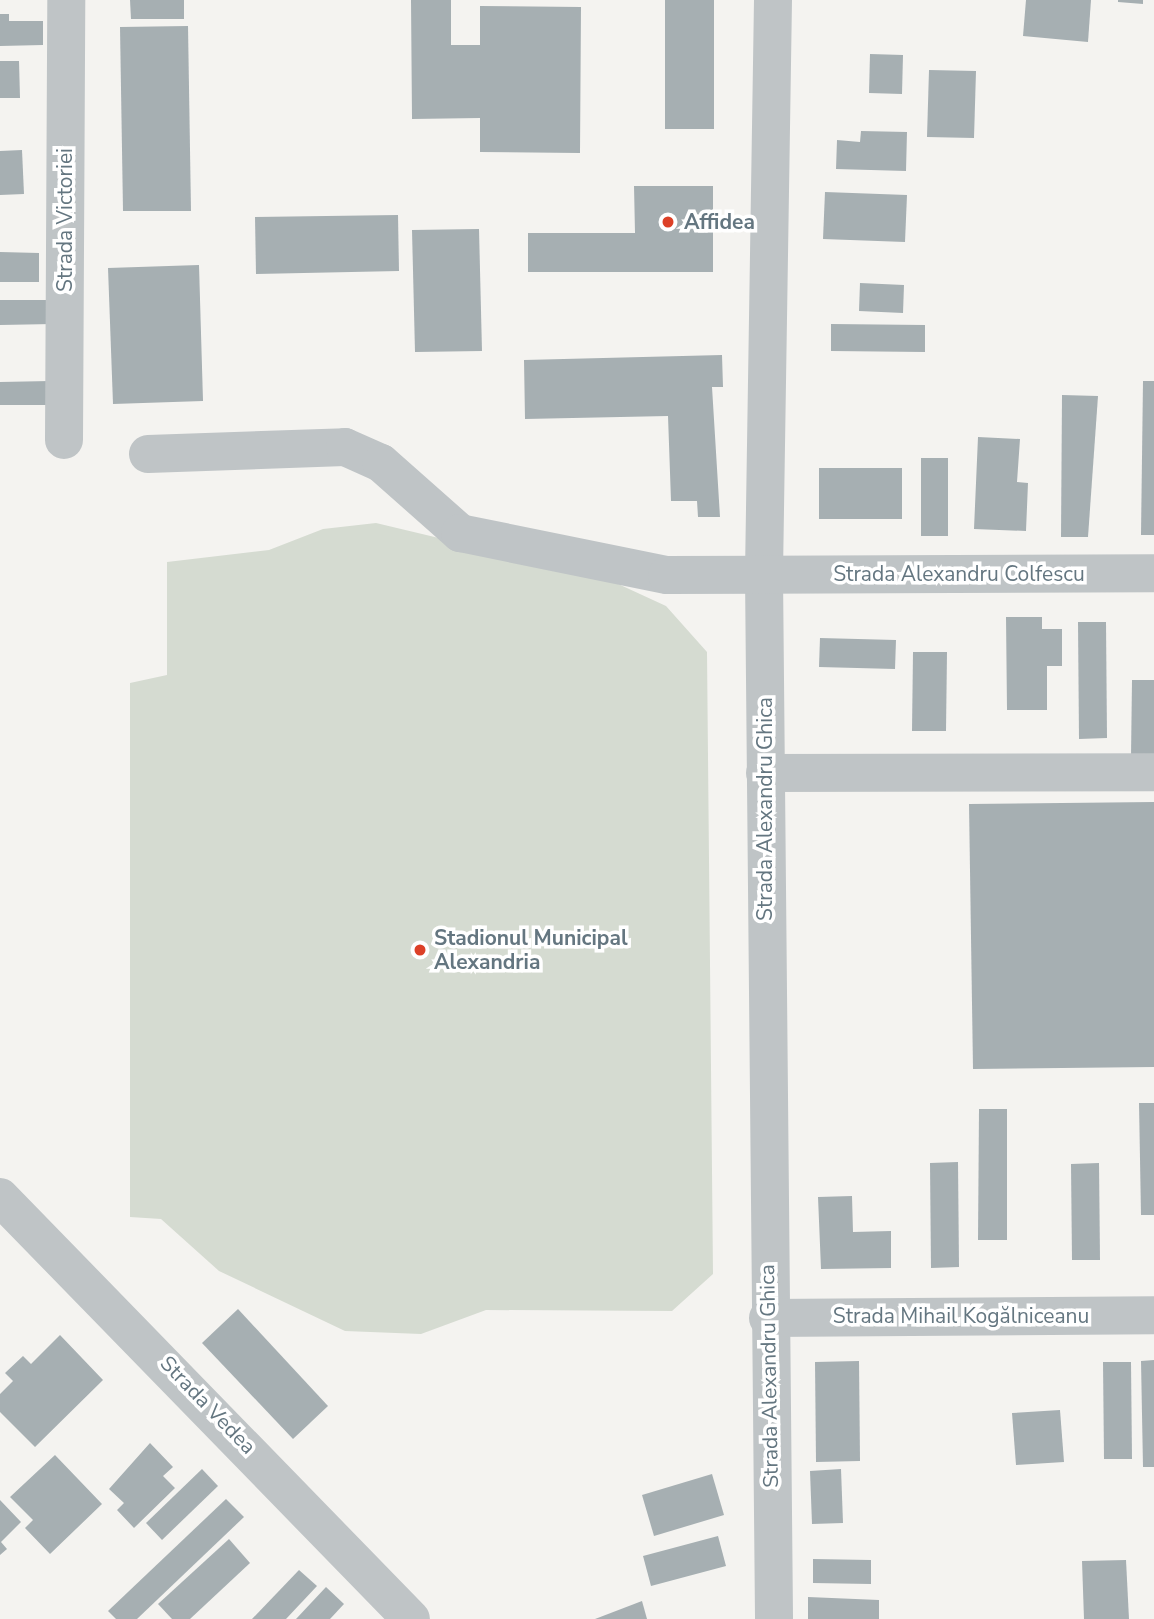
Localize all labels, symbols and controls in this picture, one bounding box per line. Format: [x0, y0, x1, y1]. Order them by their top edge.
street label: Strada Victoriei [52, 148, 78, 292]
place label: Affidea [684, 209, 755, 235]
marker: Affidea [658, 212, 678, 232]
street label: Strada Alexandru Colfescu [833, 561, 1085, 587]
street label: Strada Alexandru Ghica [752, 697, 778, 921]
place label: Stadionul Municipal Alexandria [434, 925, 628, 975]
marker: Stadionul Municipal Alexandria [412, 942, 428, 958]
street label: Strada Alexandru Ghica [754, 1264, 784, 1488]
street label: Strada Mihail Kogălniceanu [833, 1303, 1089, 1329]
street label: Strada Vedea [155, 1351, 261, 1459]

